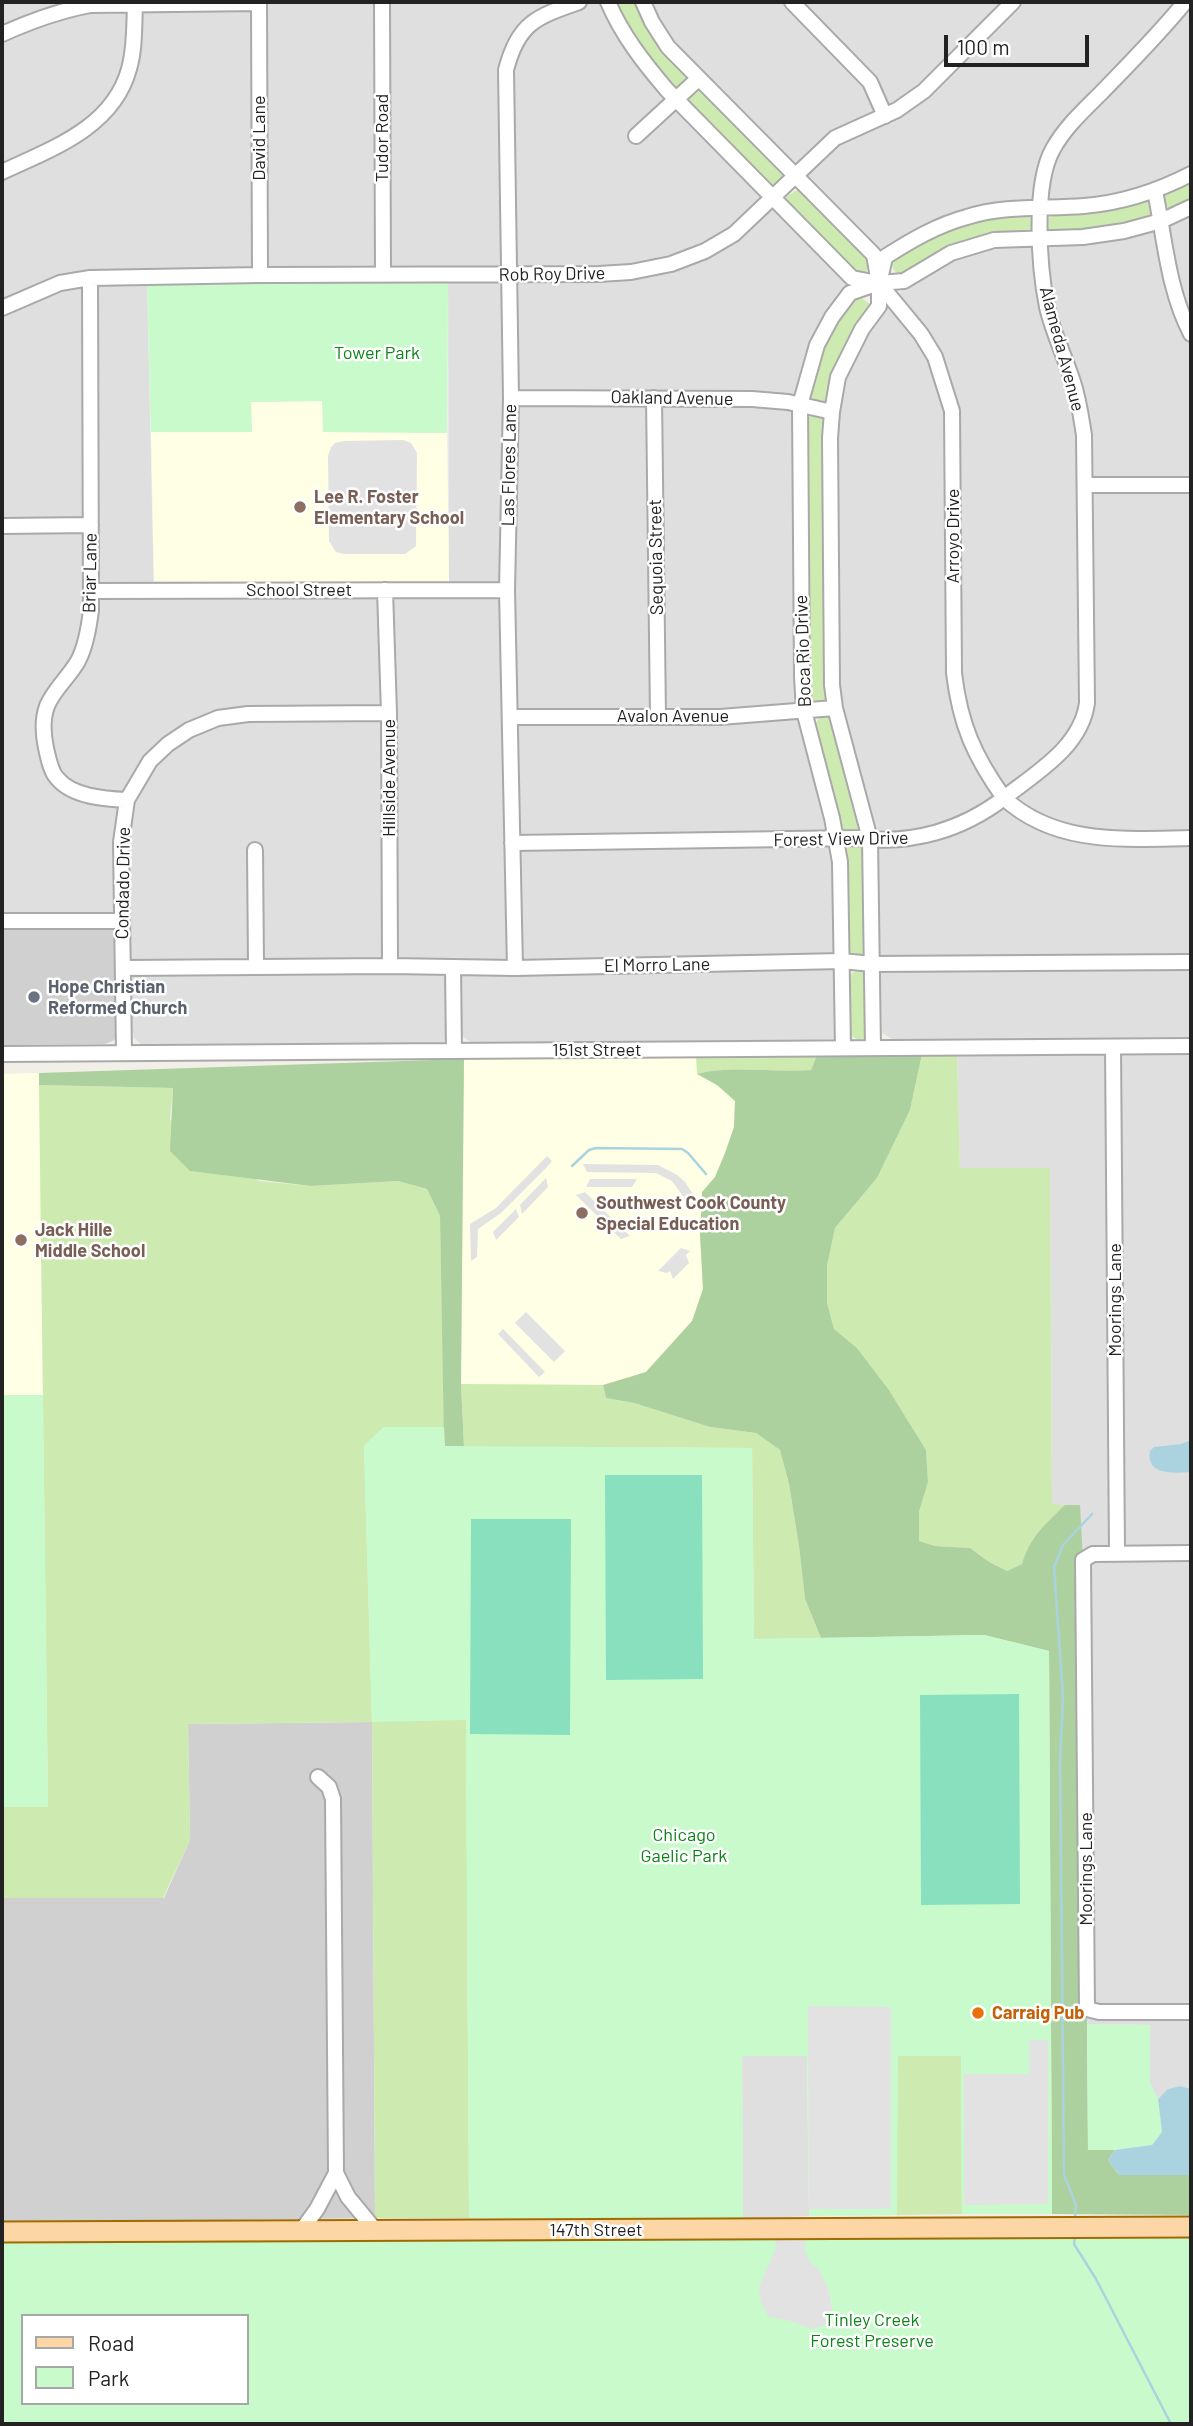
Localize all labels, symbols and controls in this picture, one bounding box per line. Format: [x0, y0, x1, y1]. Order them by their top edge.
scale bar [948, 21, 1093, 65]
text: 100 m [957, 34, 1010, 59]
street label: Tudor Road [371, 94, 393, 182]
street label: David Lane [248, 95, 270, 181]
street label: Rob Roy Drive [499, 262, 605, 286]
street label: Alameda Avenue [1035, 284, 1089, 414]
park label: Tower Park [334, 342, 420, 364]
street label: Oakland Avenue [610, 386, 734, 410]
street label: Las Flores Lane [497, 404, 521, 526]
place label: Lee R. Foster Elementary School [314, 486, 464, 528]
street label: Arroyo Drive [942, 489, 964, 583]
marker: Lee R. Foster Elementary School [292, 499, 308, 515]
street label: Sequoia Street [644, 499, 668, 615]
street label: Briar Lane [79, 533, 101, 613]
street label: School Street [246, 579, 352, 601]
street label: Boca Rio Drive [790, 594, 816, 708]
street label: Avalon Avenue [617, 705, 729, 727]
street label: Hillside Avenue [378, 719, 400, 837]
street label: Condado Drive [111, 826, 135, 940]
street label: Forest View Drive [773, 827, 909, 851]
street label: El Morro Lane [604, 953, 710, 977]
place label: Hope Christian Reformed Church [48, 976, 187, 1018]
marker: Hope Christian Reformed Church [26, 989, 42, 1005]
street label: 151st Street [552, 1039, 642, 1061]
place label: Southwest Cook County Special Education [596, 1192, 786, 1234]
marker: Southwest Cook County Special Education [574, 1205, 590, 1221]
place label: Jack Hille Middle School [35, 1219, 145, 1262]
marker: Jack Hille Middle School [13, 1232, 29, 1248]
street label: Moorings Lane [1104, 1243, 1126, 1357]
street label: Moorings Lane [1075, 1812, 1097, 1926]
park label: Chicago Gaelic Park [641, 1824, 727, 1867]
place label: Carraig Pub [992, 2002, 1085, 2024]
marker: Carraig Pub [970, 2005, 986, 2021]
street label: 147th Street [549, 2219, 643, 2241]
park label: Tinley Creek Forest Preserve [810, 2309, 934, 2352]
legend [21, 2314, 248, 2405]
text: Road [88, 2330, 134, 2355]
text: Park [88, 2365, 129, 2390]

